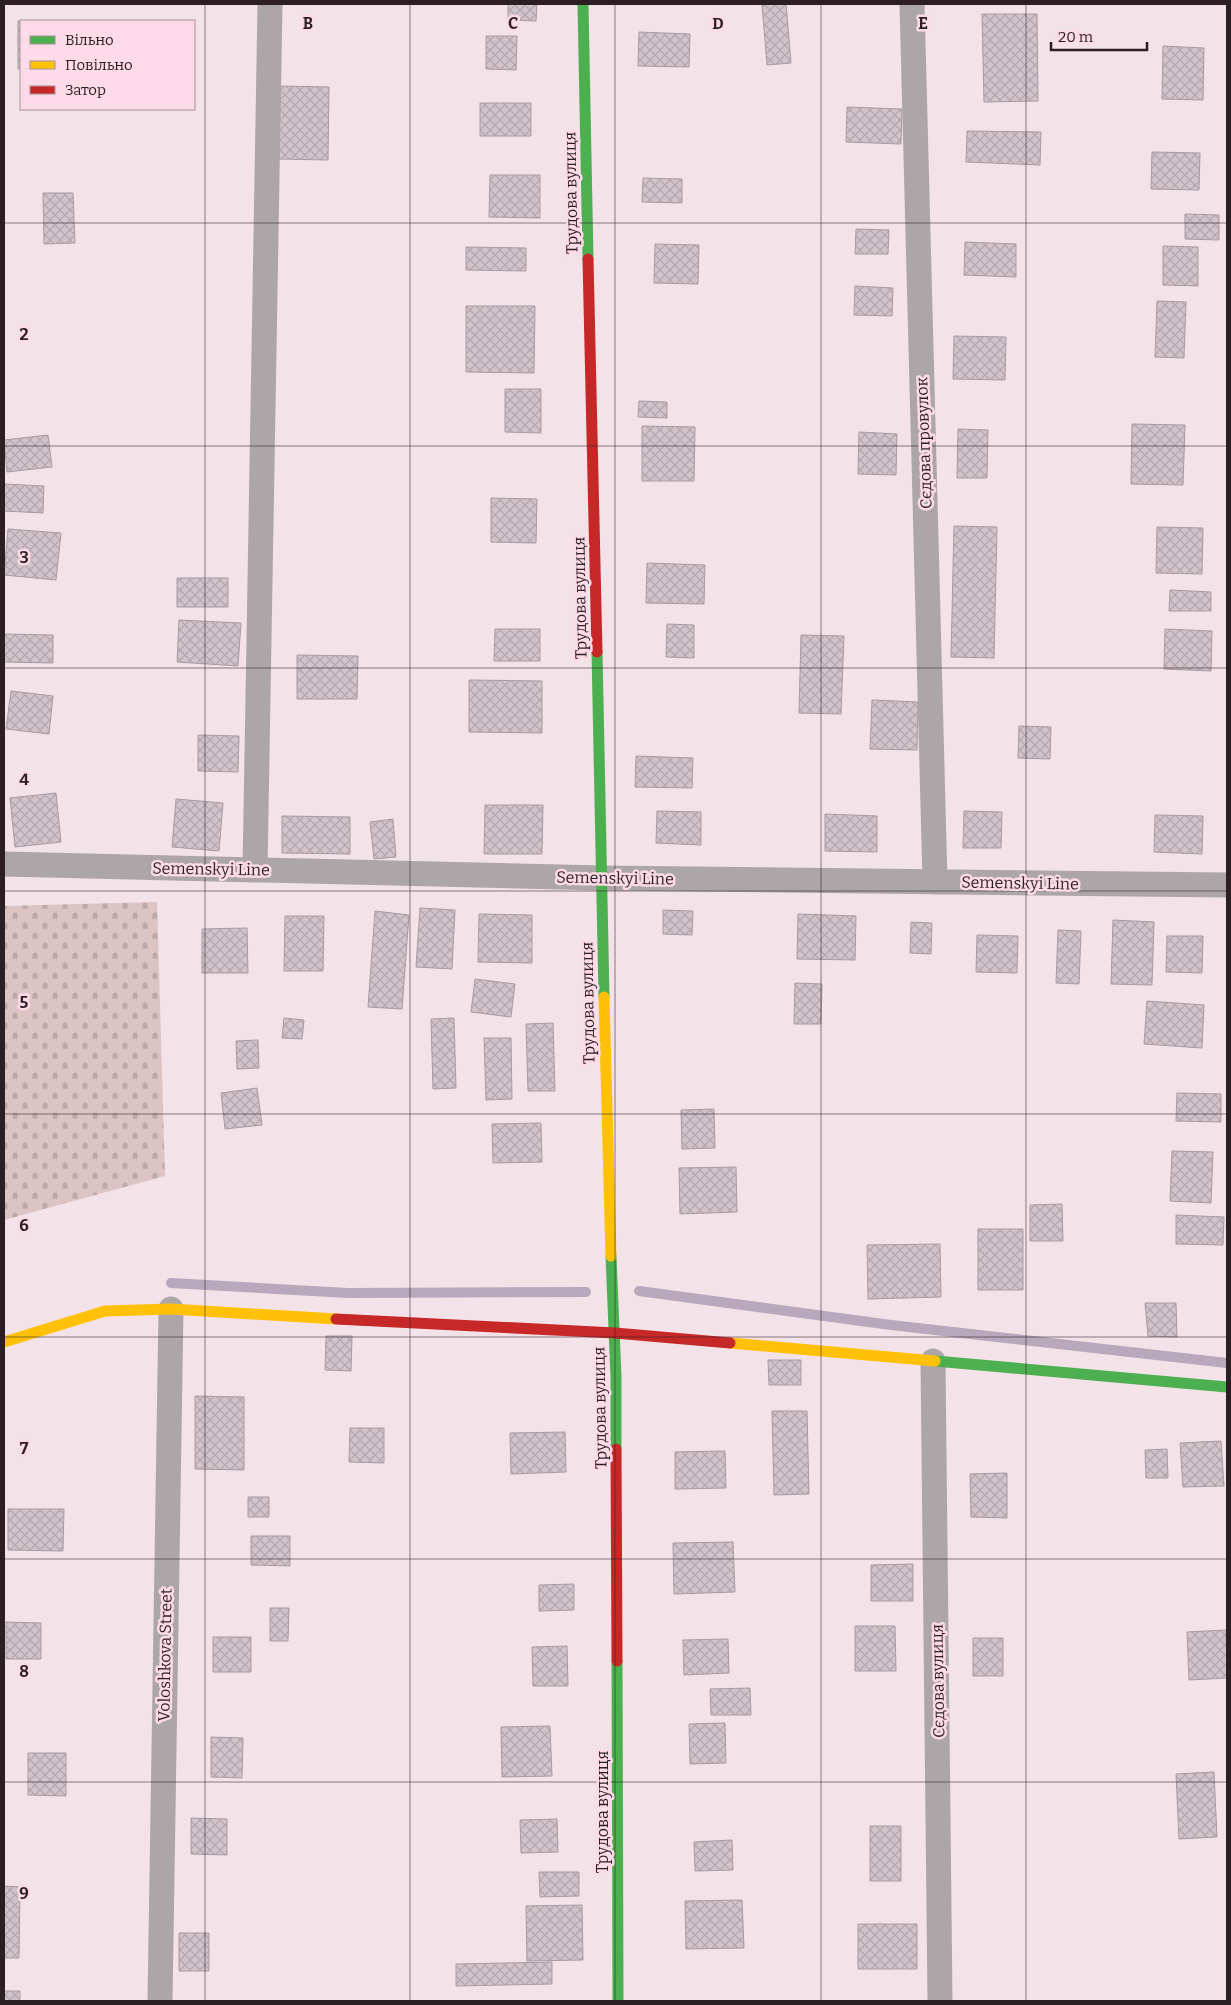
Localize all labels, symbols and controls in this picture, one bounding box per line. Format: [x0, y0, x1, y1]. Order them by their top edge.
text: B [303, 14, 313, 33]
text: C [508, 14, 518, 33]
text: D [712, 14, 724, 33]
text: E [918, 14, 928, 33]
legend [20, 20, 195, 110]
scale bar [1051, 20, 1147, 52]
text: 20 m [1058, 28, 1094, 46]
text: Вільно [65, 31, 114, 49]
text: Повільно [65, 56, 133, 74]
text: Затор [65, 81, 106, 99]
street label: Трудова вулиця [560, 131, 582, 254]
text: 2 [19, 325, 29, 344]
street label: Сєдова провулок [912, 376, 936, 509]
street label: Трудова вулиця [569, 536, 591, 659]
text: 3 [19, 548, 29, 567]
text: 4 [19, 770, 29, 789]
street label: Semenskyi Line [152, 858, 270, 880]
street label: Semenskyi Line [556, 867, 674, 889]
street label: Semenskyi Line [961, 872, 1079, 894]
street label: Трудова вулиця [577, 941, 599, 1064]
text: 5 [20, 993, 29, 1012]
text: 6 [19, 1216, 29, 1235]
street label: Трудова вулиця [589, 1346, 611, 1469]
text: 7 [20, 1439, 29, 1458]
street label: Voloshkova Street [154, 1588, 176, 1722]
street label: Сєдова вулиця [928, 1624, 948, 1738]
text: 8 [19, 1662, 29, 1681]
street label: Трудова вулиця [593, 1751, 612, 1873]
text: 9 [19, 1884, 29, 1903]

